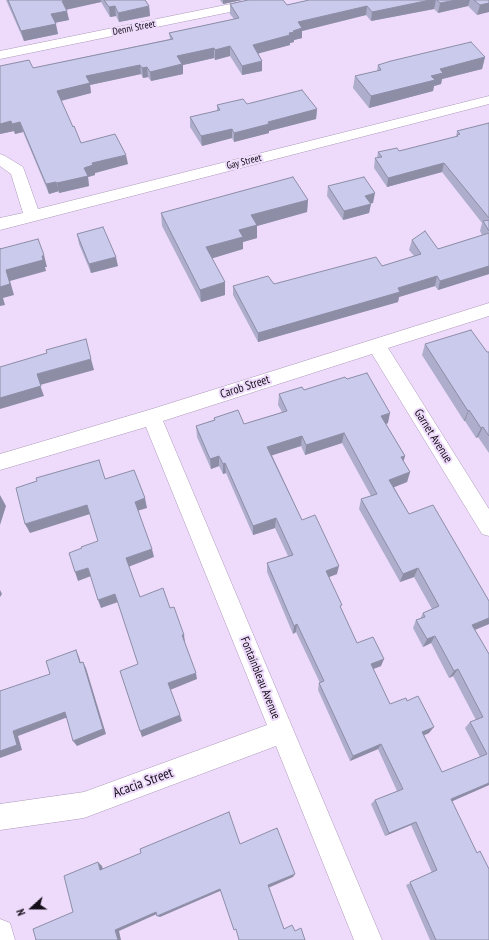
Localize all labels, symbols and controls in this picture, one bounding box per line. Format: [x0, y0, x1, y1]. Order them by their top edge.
street label: Denni Street [112, 18, 156, 38]
street label: Gay Street [225, 152, 263, 172]
street label: Carob Street [218, 372, 272, 402]
street label: Garnet Avenue [411, 407, 455, 465]
street label: Fontainbleau Avenue [237, 635, 283, 721]
street label: Acacia Street [111, 764, 175, 802]
north arrow [12, 888, 52, 928]
text: N [13, 907, 28, 918]

